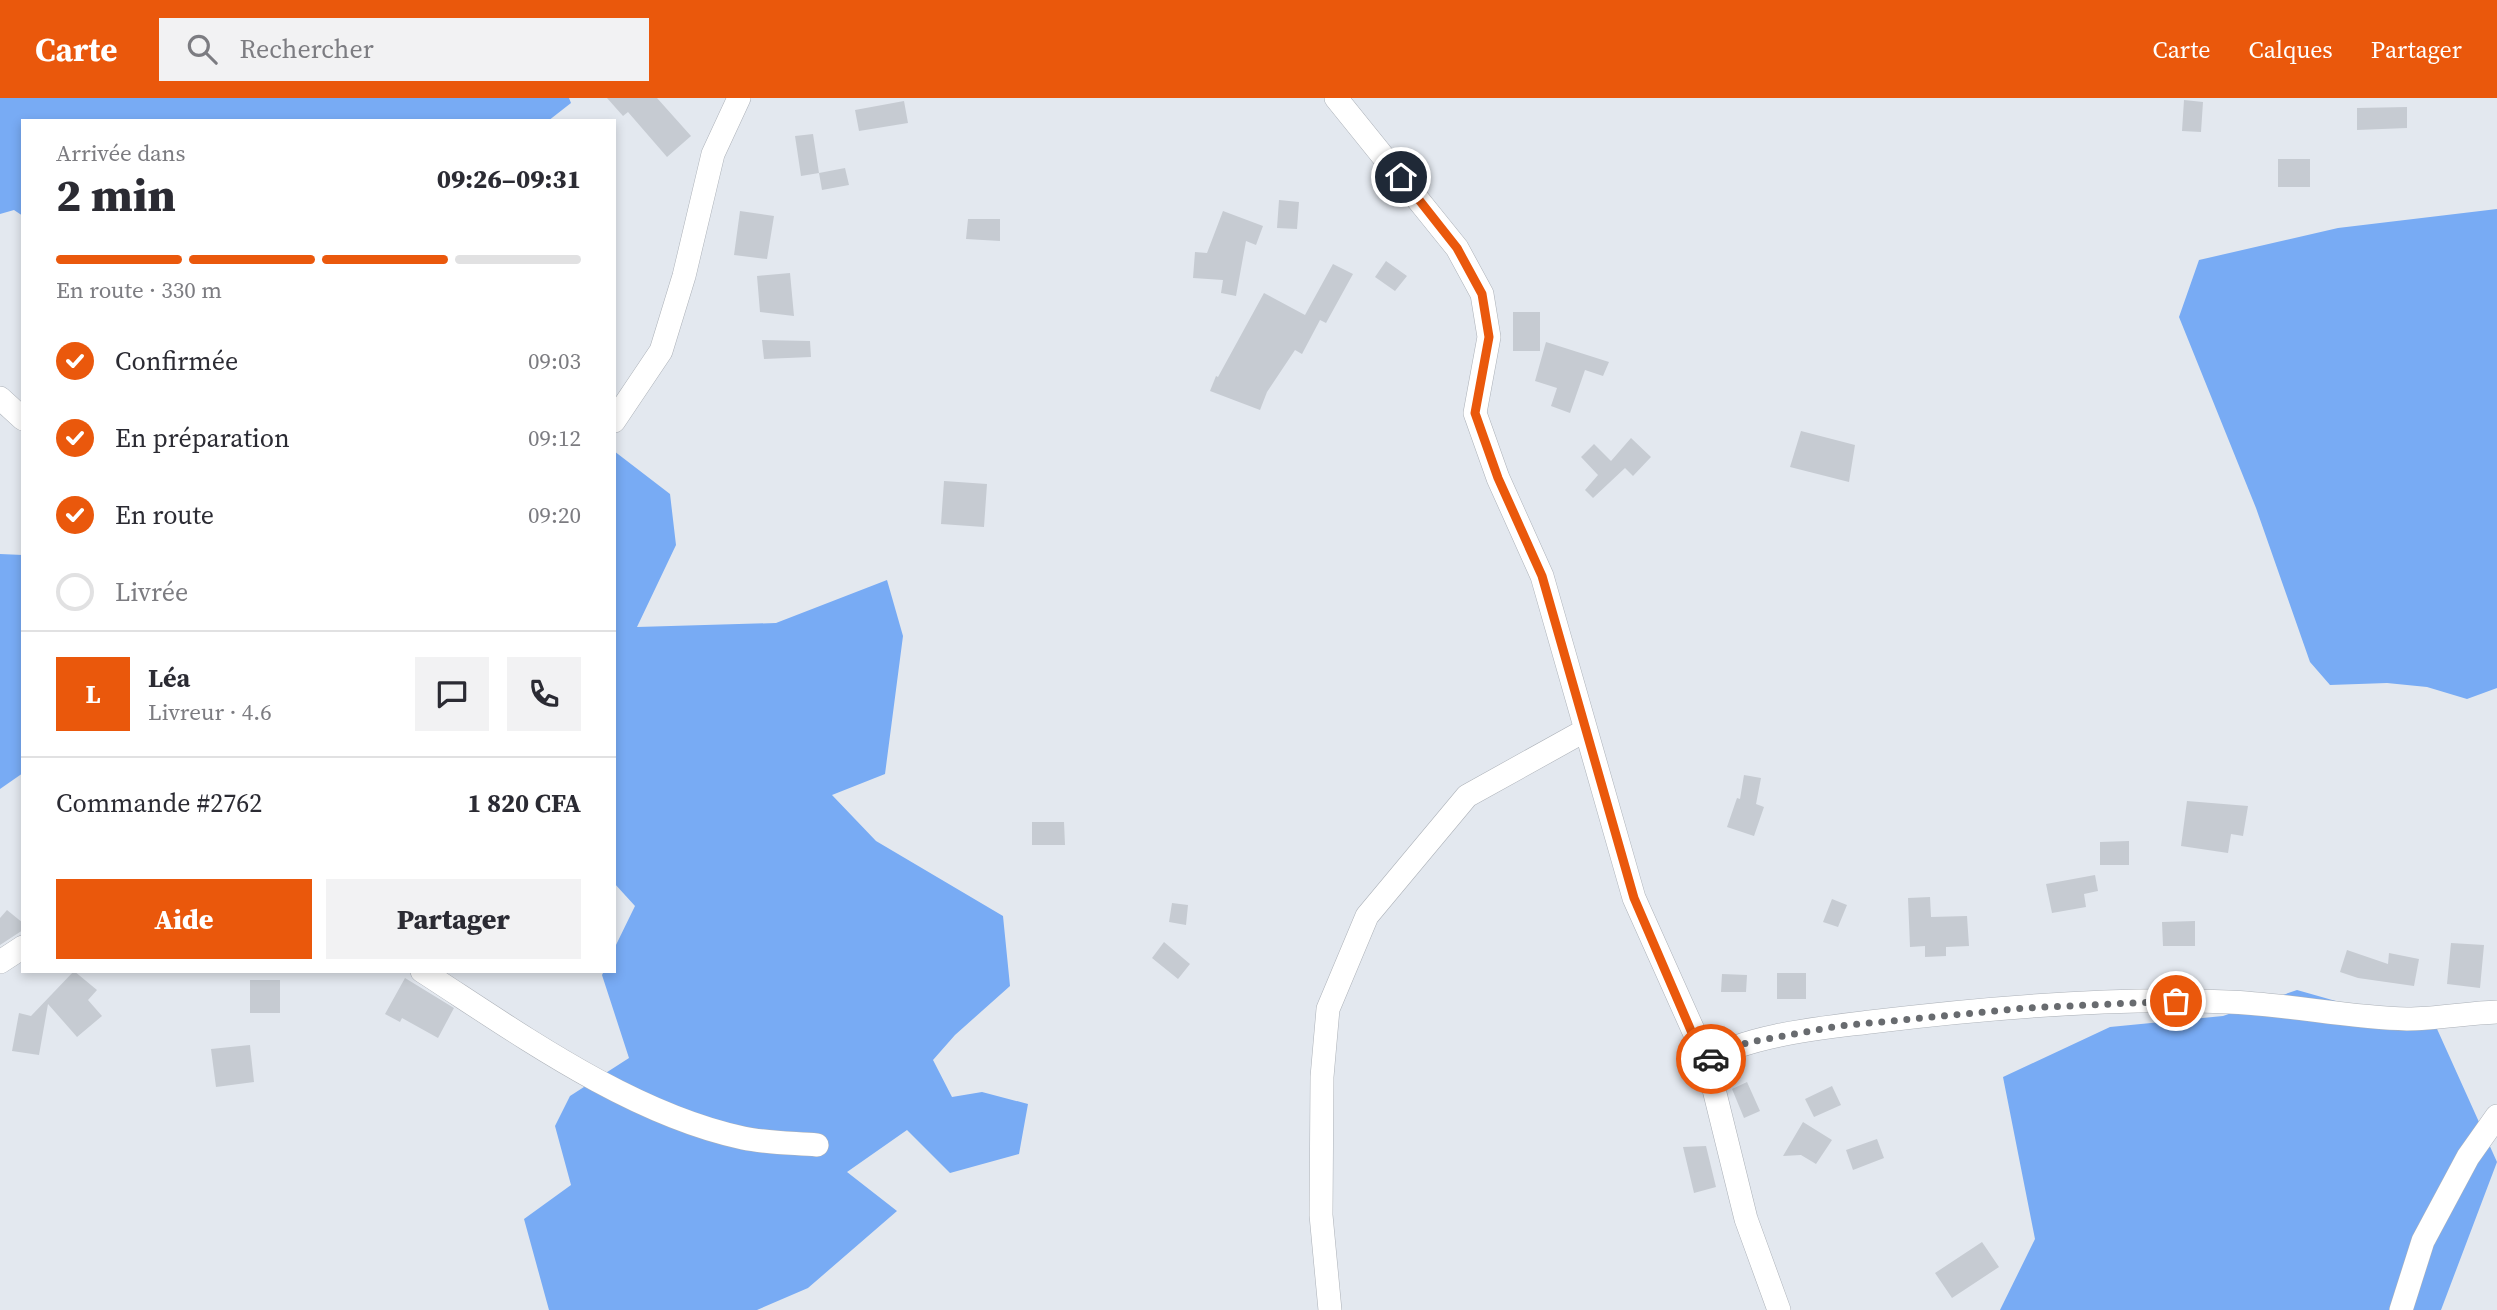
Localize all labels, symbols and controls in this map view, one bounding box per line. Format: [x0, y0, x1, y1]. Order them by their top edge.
search box [159, 18, 649, 81]
text: Carte [35, 27, 117, 72]
icon: search [183, 30, 221, 68]
text: Rechercher [239, 31, 374, 67]
text: Carte [2153, 33, 2211, 66]
text: Calques [2249, 33, 2333, 66]
text: Partager [2371, 33, 2462, 66]
text: Arrivée dans [56, 137, 186, 169]
pin [1371, 147, 1431, 207]
icon: home [1382, 158, 1420, 196]
text: 09:26–09:31 [437, 161, 581, 197]
text: 2 min [56, 163, 176, 226]
text: En route · 330 m [56, 274, 222, 306]
icon: check [56, 342, 94, 380]
text: Confirmée [115, 343, 238, 379]
text: 09:03 [528, 345, 581, 377]
icon: check [56, 419, 94, 457]
text: En préparation [115, 420, 290, 456]
text: 09:12 [528, 422, 581, 454]
icon: check [56, 496, 94, 534]
text: En route [115, 497, 214, 533]
text: 09:20 [528, 499, 581, 531]
text: Livrée [115, 574, 188, 610]
button: chat [415, 657, 489, 731]
button: phone [507, 657, 581, 731]
text: Léa [148, 660, 190, 696]
text: L [85, 676, 101, 712]
text: Livreur · 4.6 [148, 696, 272, 728]
text: Commande #2762 [56, 785, 262, 821]
text: 1 820 CFA [467, 785, 581, 821]
button: Aide [56, 879, 312, 959]
button: Partager [326, 879, 581, 959]
pin [2146, 971, 2206, 1031]
icon: bag [2157, 982, 2195, 1020]
courier [1676, 1024, 1746, 1094]
icon: car [1692, 1040, 1730, 1078]

